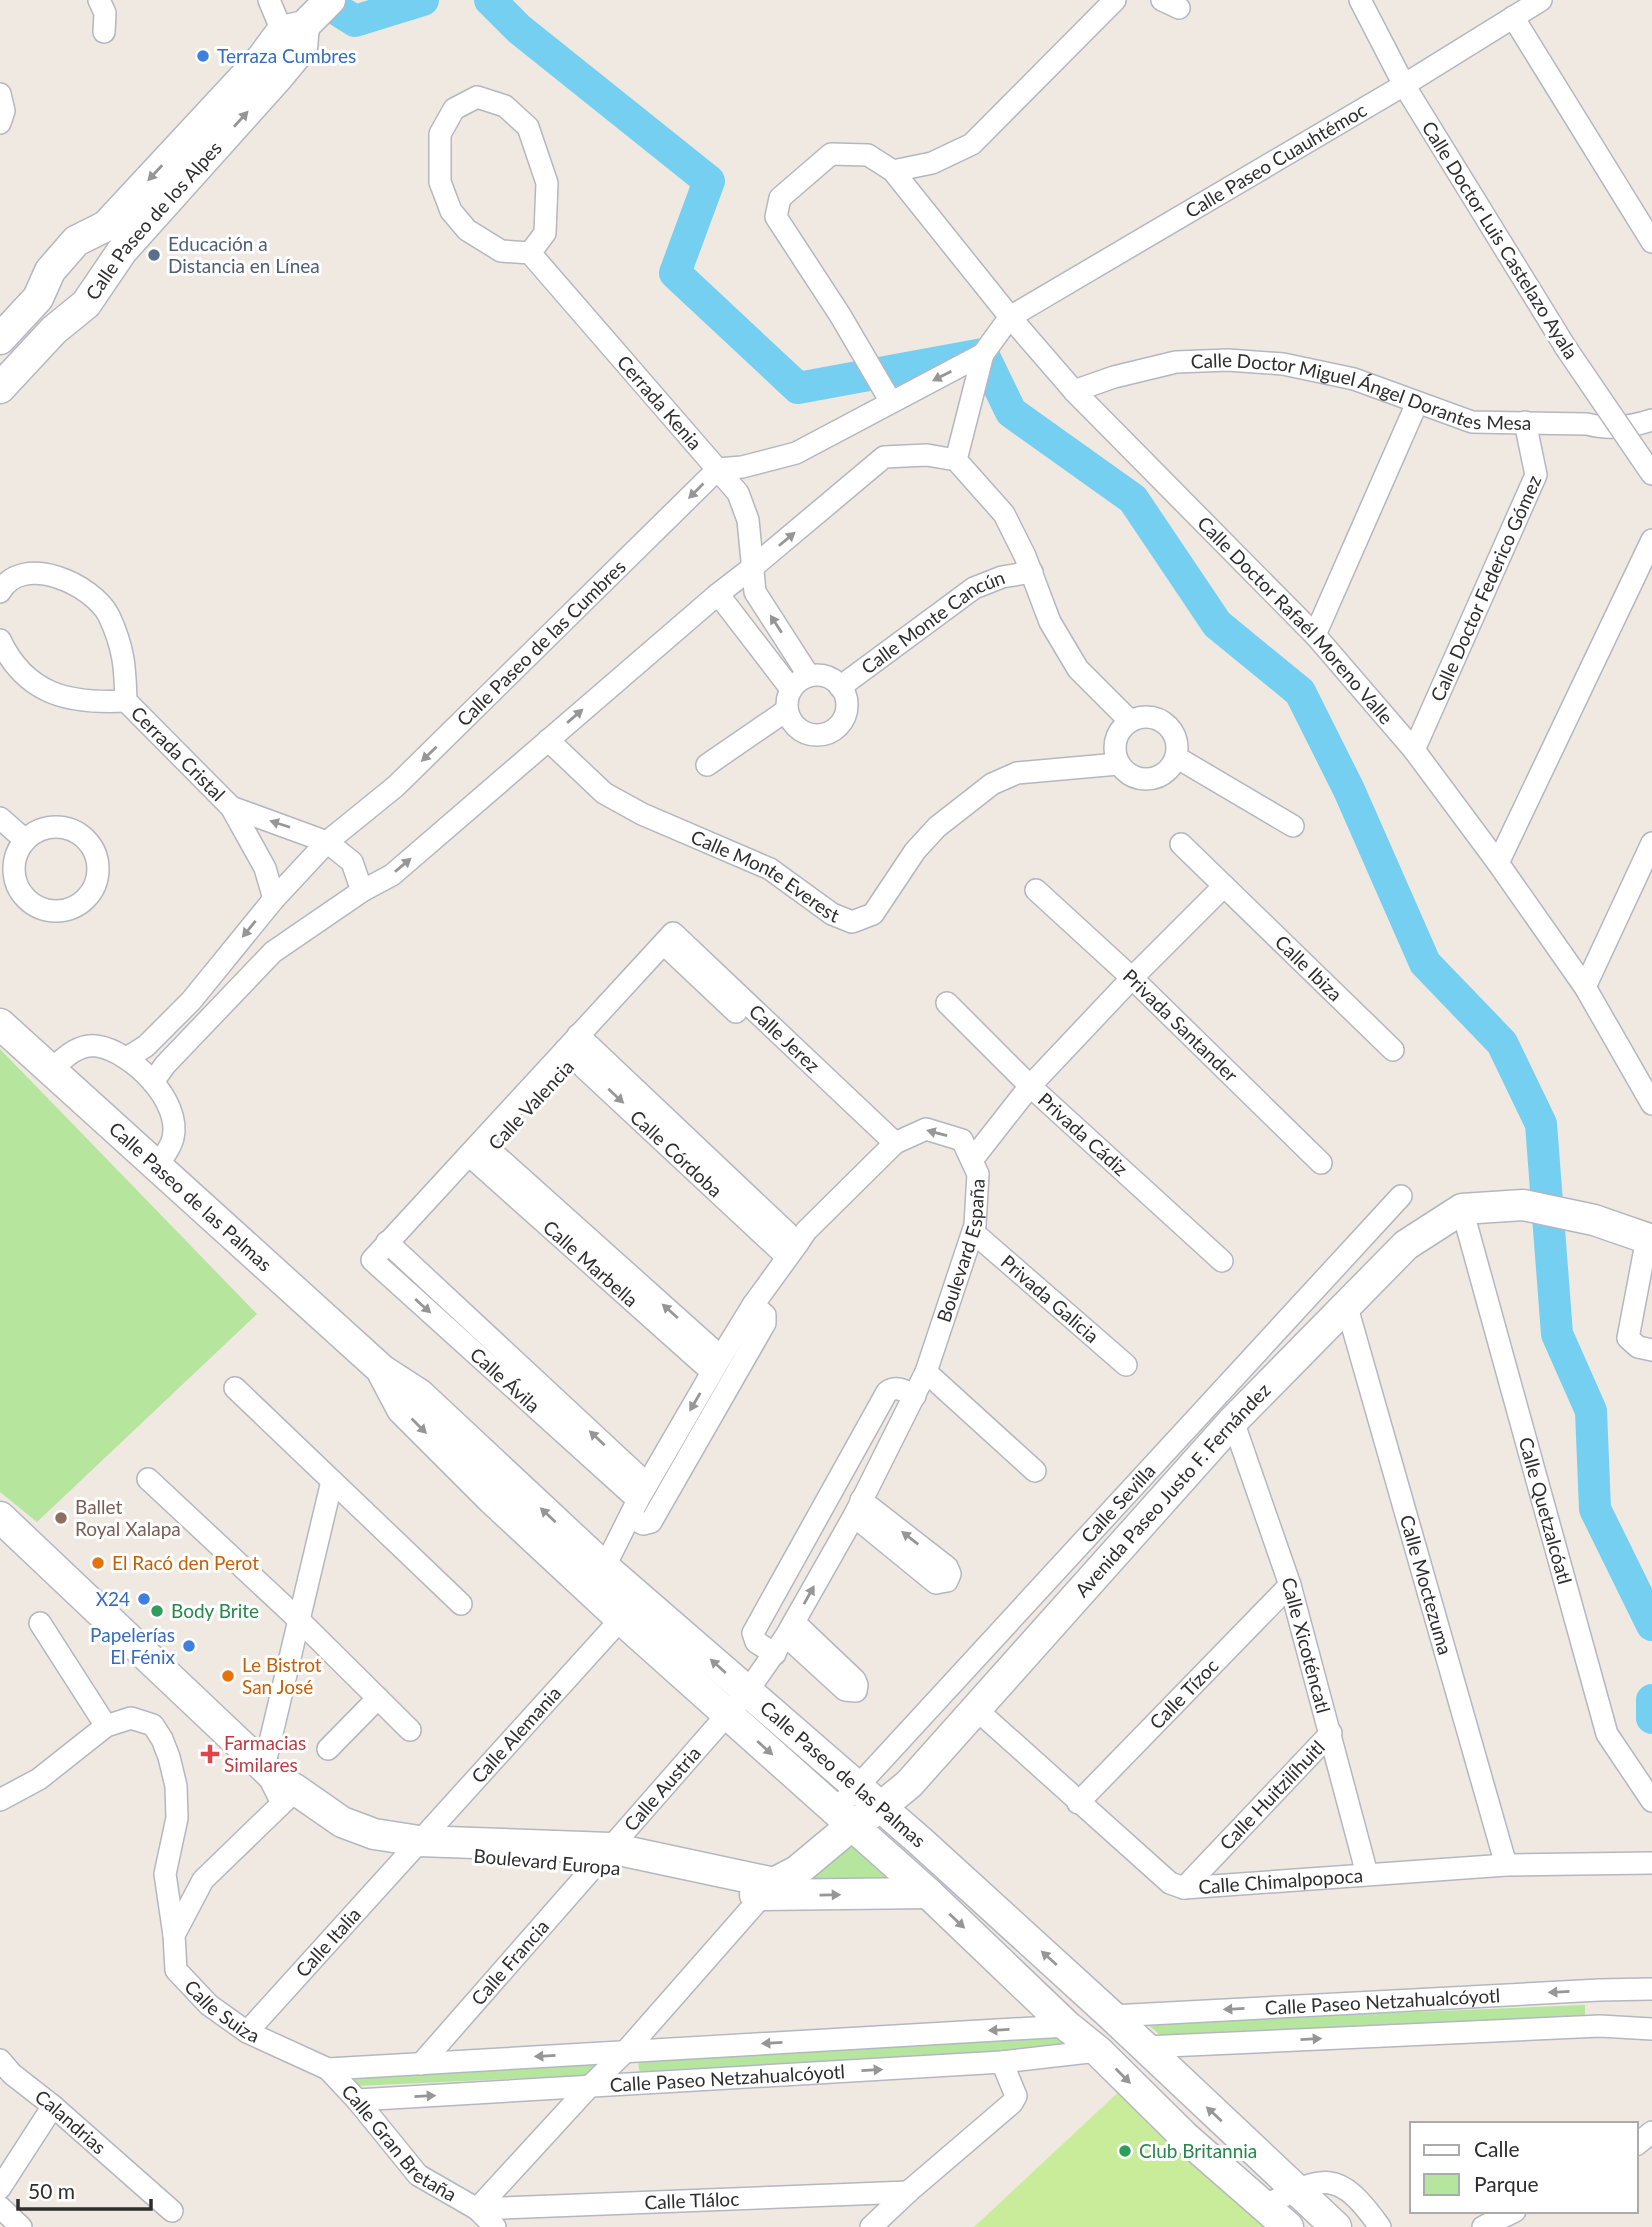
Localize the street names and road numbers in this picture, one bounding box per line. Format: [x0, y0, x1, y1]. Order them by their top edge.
street label: Calle Paseo Cuauhtémoc [1181, 98, 1370, 222]
street label: Calle Doctor Luis Castelazo Ayala [1418, 117, 1583, 363]
street label: Calle Paseo de los Alpes [80, 136, 226, 304]
street label: Calle Doctor Miguel Ángel Dorantes Mesa [1190, 348, 1532, 434]
street label: Cerrada Kenia [613, 350, 707, 454]
street label: Calle Doctor Federico Gómez [1425, 471, 1545, 705]
street label: Calle Doctor Rafaél Moreno Valle [1193, 511, 1398, 728]
street label: Calle Paseo de las Cumbres [452, 555, 630, 731]
street label: Calle Monte Cancún [856, 565, 1008, 678]
street label: Cerrada Cristal [127, 701, 230, 805]
street label: Calle Monte Everest [688, 824, 843, 927]
street label: Calle Ibiza [1271, 930, 1347, 1005]
street label: Privada Santander [1119, 964, 1243, 1086]
street label: Calle Jerez [745, 999, 825, 1077]
street label: Calle Valencia [483, 1055, 578, 1154]
street label: Privada Cádiz [1034, 1087, 1133, 1180]
street label: Calle Córdoba [626, 1105, 727, 1202]
street label: Calle Paseo de las Palmas [105, 1117, 277, 1276]
street label: Boulevard España [931, 1178, 989, 1325]
street label: Calle Marbella [539, 1215, 643, 1311]
street label: Privada Galicia [997, 1250, 1104, 1347]
street label: Calle Ávila [466, 1342, 545, 1417]
street label: Avenida Paseo Justo F. Fernández [1070, 1378, 1275, 1601]
street label: Calle Quetzalcóatl [1515, 1435, 1577, 1587]
street label: Calle Sevilla [1076, 1459, 1160, 1547]
street label: Calle Moctezuma [1396, 1512, 1457, 1657]
street label: Calle Xicoténcatl [1277, 1574, 1336, 1716]
street label: Calle Tízoc [1144, 1654, 1223, 1734]
street label: Calle Alemania [466, 1681, 565, 1788]
street label: Calle Paseo de las Palmas [756, 1696, 931, 1852]
street label: Calle Huitzilíhuitl [1215, 1735, 1329, 1854]
street label: Calle Austria [619, 1741, 705, 1835]
street label: Boulevard Europa [473, 1844, 621, 1879]
street label: Calle Chimalpopoca [1198, 1863, 1364, 1898]
street label: Calle Italia [291, 1902, 365, 1982]
street label: Calle Francia [466, 1915, 553, 2010]
street label: Calle Suiza [180, 1975, 263, 2047]
street label: Calle Paseo Netzahualcóyotl [1264, 1983, 1501, 2019]
street label: Calle Paseo Netzahualcóyotl [609, 2059, 846, 2096]
street label: Calle Gran Bretaña [337, 2079, 461, 2206]
street label: Calandrias [31, 2084, 111, 2158]
street label: Calle Tláloc [644, 2187, 740, 2213]

